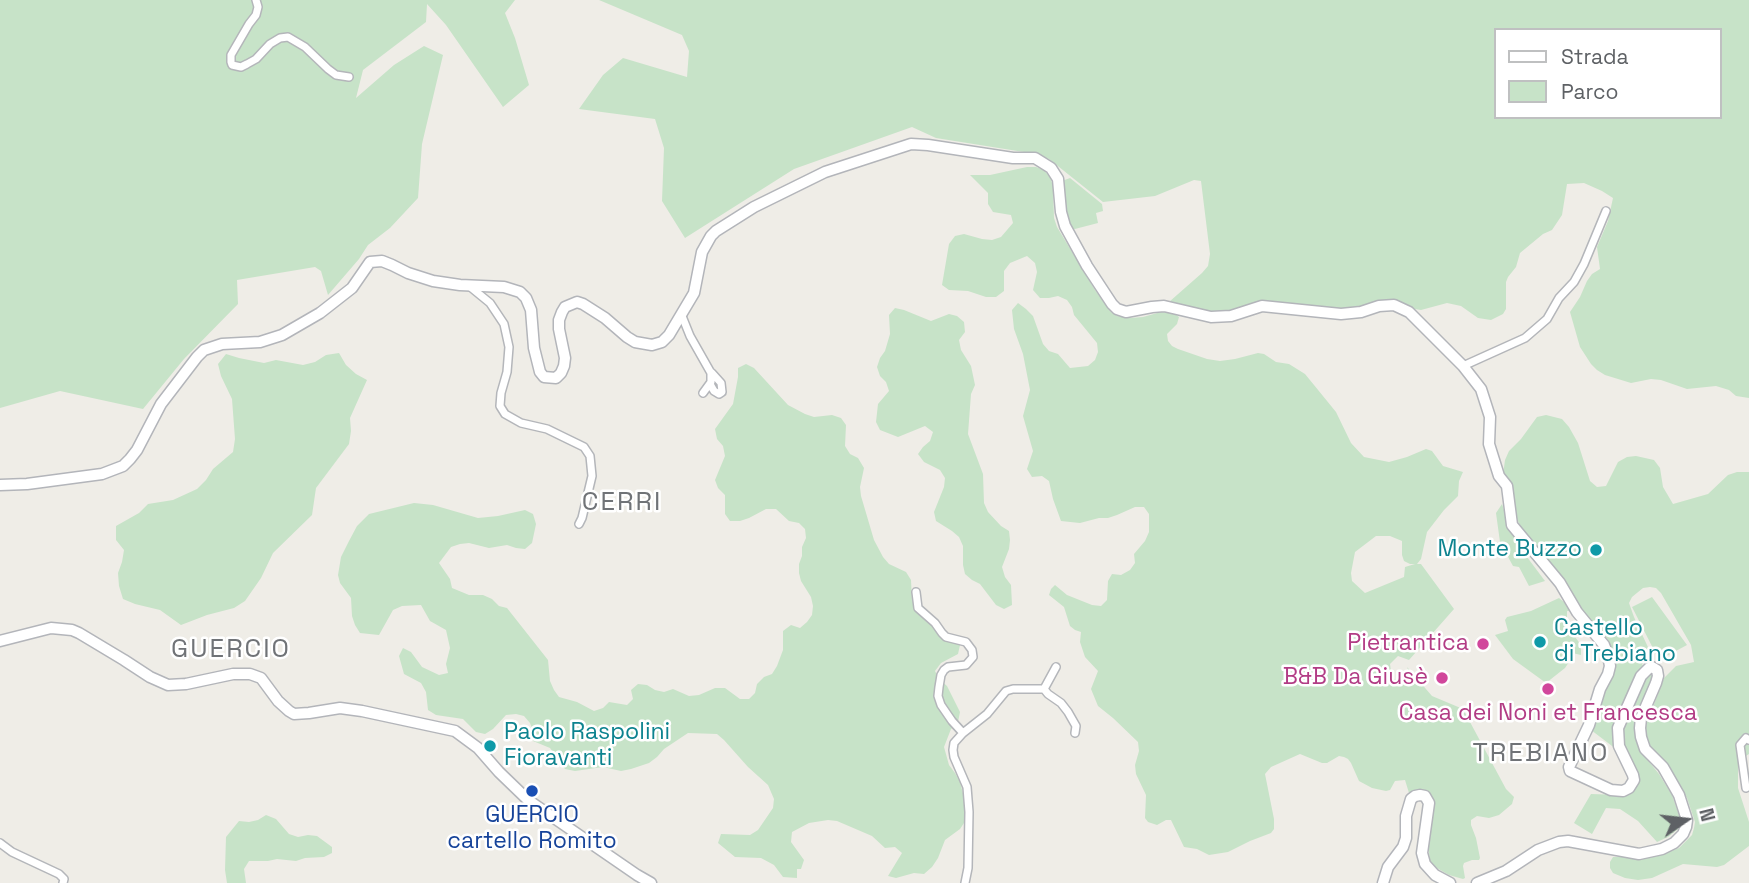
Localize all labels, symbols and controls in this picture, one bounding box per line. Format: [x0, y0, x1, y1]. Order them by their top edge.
legend [1494, 28, 1721, 119]
text: Strada [1561, 43, 1628, 70]
text: Parco [1561, 78, 1619, 105]
district label: CERRI [582, 487, 662, 519]
place label: Monte Buzzo [1437, 536, 1582, 564]
marker: Monte Buzzo [1588, 542, 1604, 558]
place label: Castello di Trebiano [1554, 615, 1676, 669]
place label: Pietrantica [1347, 630, 1469, 658]
district label: GUERCIO [172, 634, 290, 666]
marker: Castello di Trebiano [1532, 634, 1548, 650]
marker: Pietrantica [1475, 636, 1491, 652]
place label: B&B Da Giusè [1283, 664, 1428, 692]
marker: B&B Da Giusè [1434, 670, 1450, 686]
marker: Casa dei Noni et Francesca [1540, 681, 1556, 697]
place label: Casa dei Noni et Francesca [1399, 700, 1697, 728]
place label: Paolo Raspolini Fioravanti [504, 719, 670, 773]
marker: Paolo Raspolini Fioravanti [482, 738, 498, 754]
district label: TREBIANO [1474, 738, 1608, 770]
marker: GUERCIO cartello Romito [524, 783, 540, 799]
north arrow [1651, 785, 1721, 855]
place label: GUERCIO cartello Romito [447, 802, 617, 856]
text: N [1693, 806, 1721, 824]

